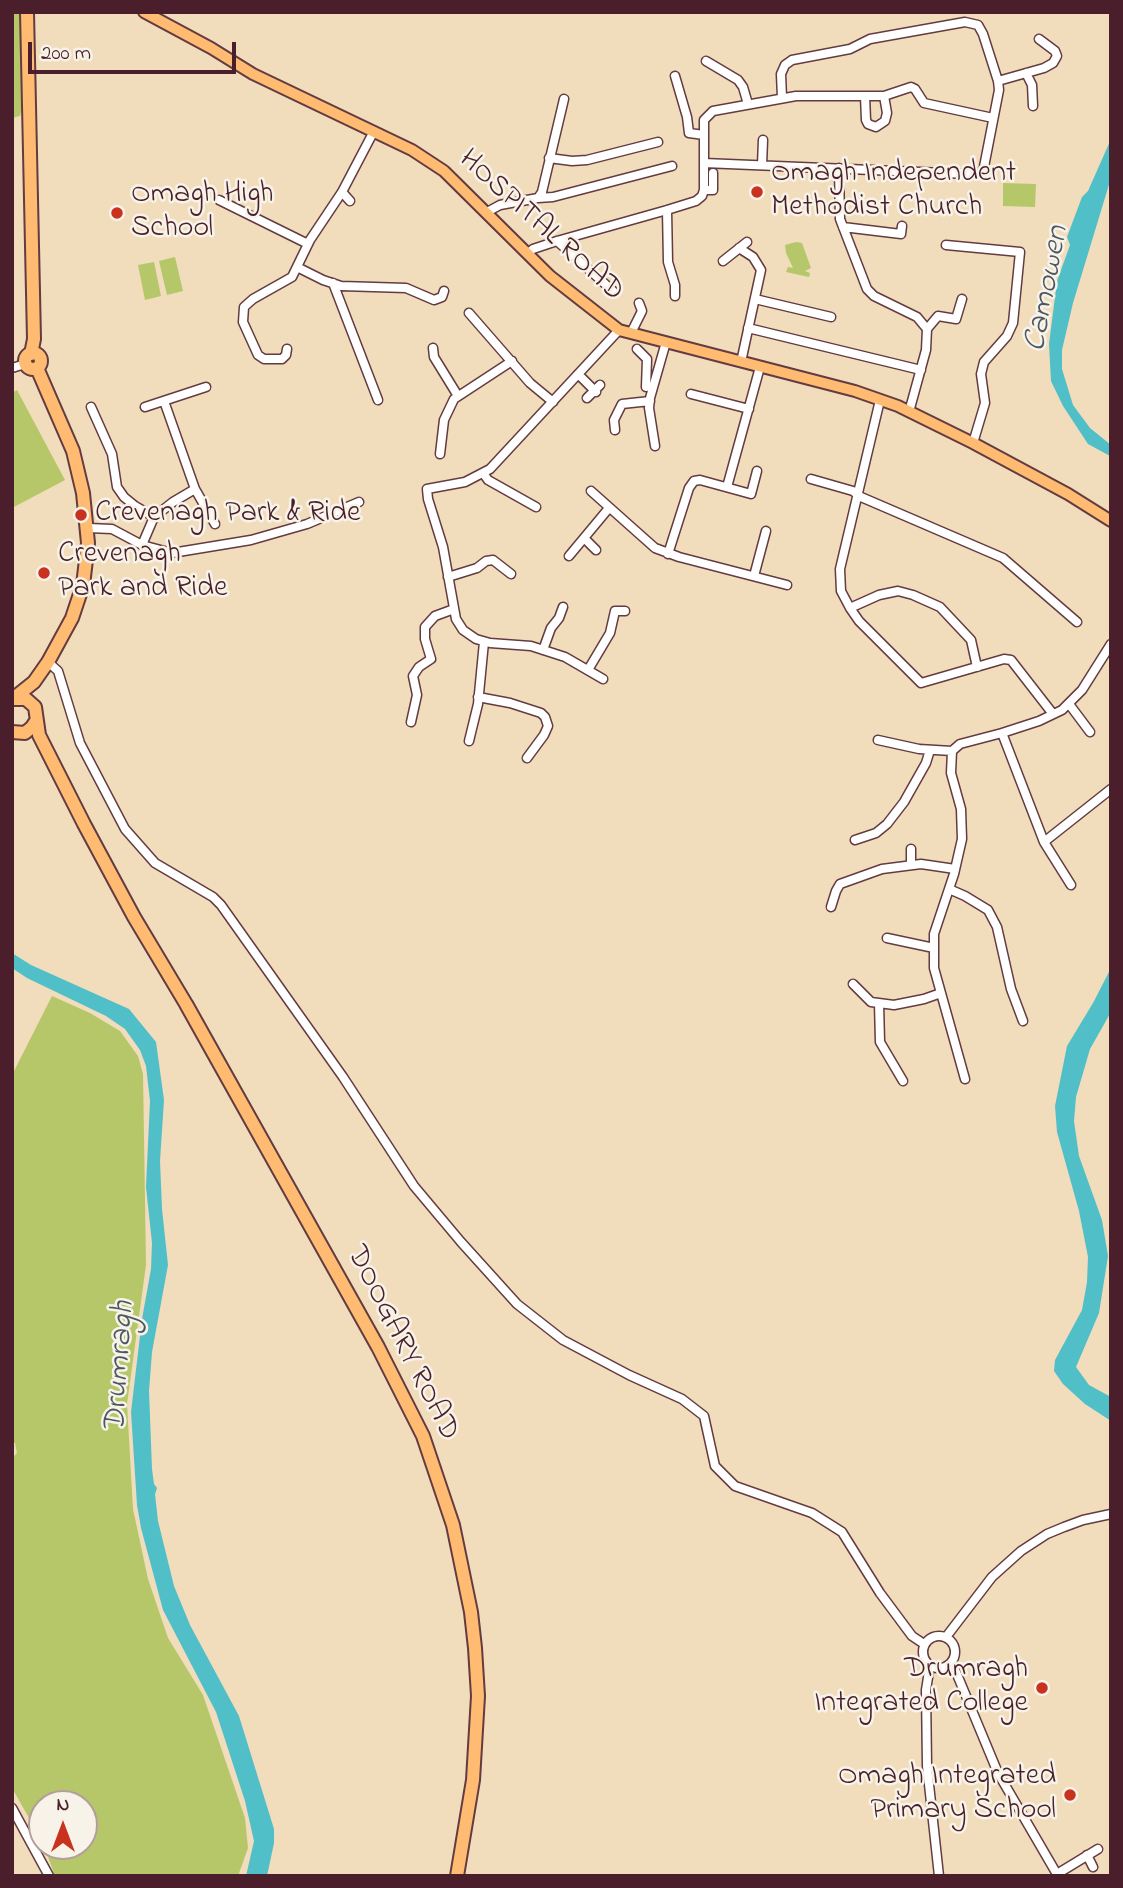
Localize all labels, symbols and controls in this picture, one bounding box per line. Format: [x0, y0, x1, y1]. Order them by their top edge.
scale bar [32, 28, 240, 72]
text: 200 m [41, 39, 91, 69]
street label: HOSPITAL ROAD [450, 143, 630, 311]
place label: Omagh Independent Methodist Church [771, 157, 1016, 228]
place label: Omagh High School [131, 178, 274, 248]
marker: Omagh Independent Methodist Church [749, 184, 765, 200]
marker: Omagh High School [109, 205, 125, 221]
water label: Camowen [1018, 223, 1080, 355]
place label: Crevenagh Park & Ride [95, 497, 360, 533]
marker: Crevenagh Park & Ride [73, 507, 89, 523]
place label: Crevenagh Park and Ride [58, 538, 227, 608]
marker: Crevenagh Park and Ride [36, 565, 52, 581]
street label: DOOGARY ROAD [336, 1241, 466, 1447]
water label: Drumragh [98, 1300, 146, 1434]
place label: Drumragh Integrated College [814, 1653, 1028, 1724]
marker: Drumragh Integrated College [1034, 1680, 1050, 1696]
place label: Omagh Integrated Primary School [838, 1760, 1056, 1830]
marker: Omagh Integrated Primary School [1062, 1787, 1078, 1803]
north arrow [28, 1790, 98, 1860]
text: N [57, 1792, 69, 1819]

